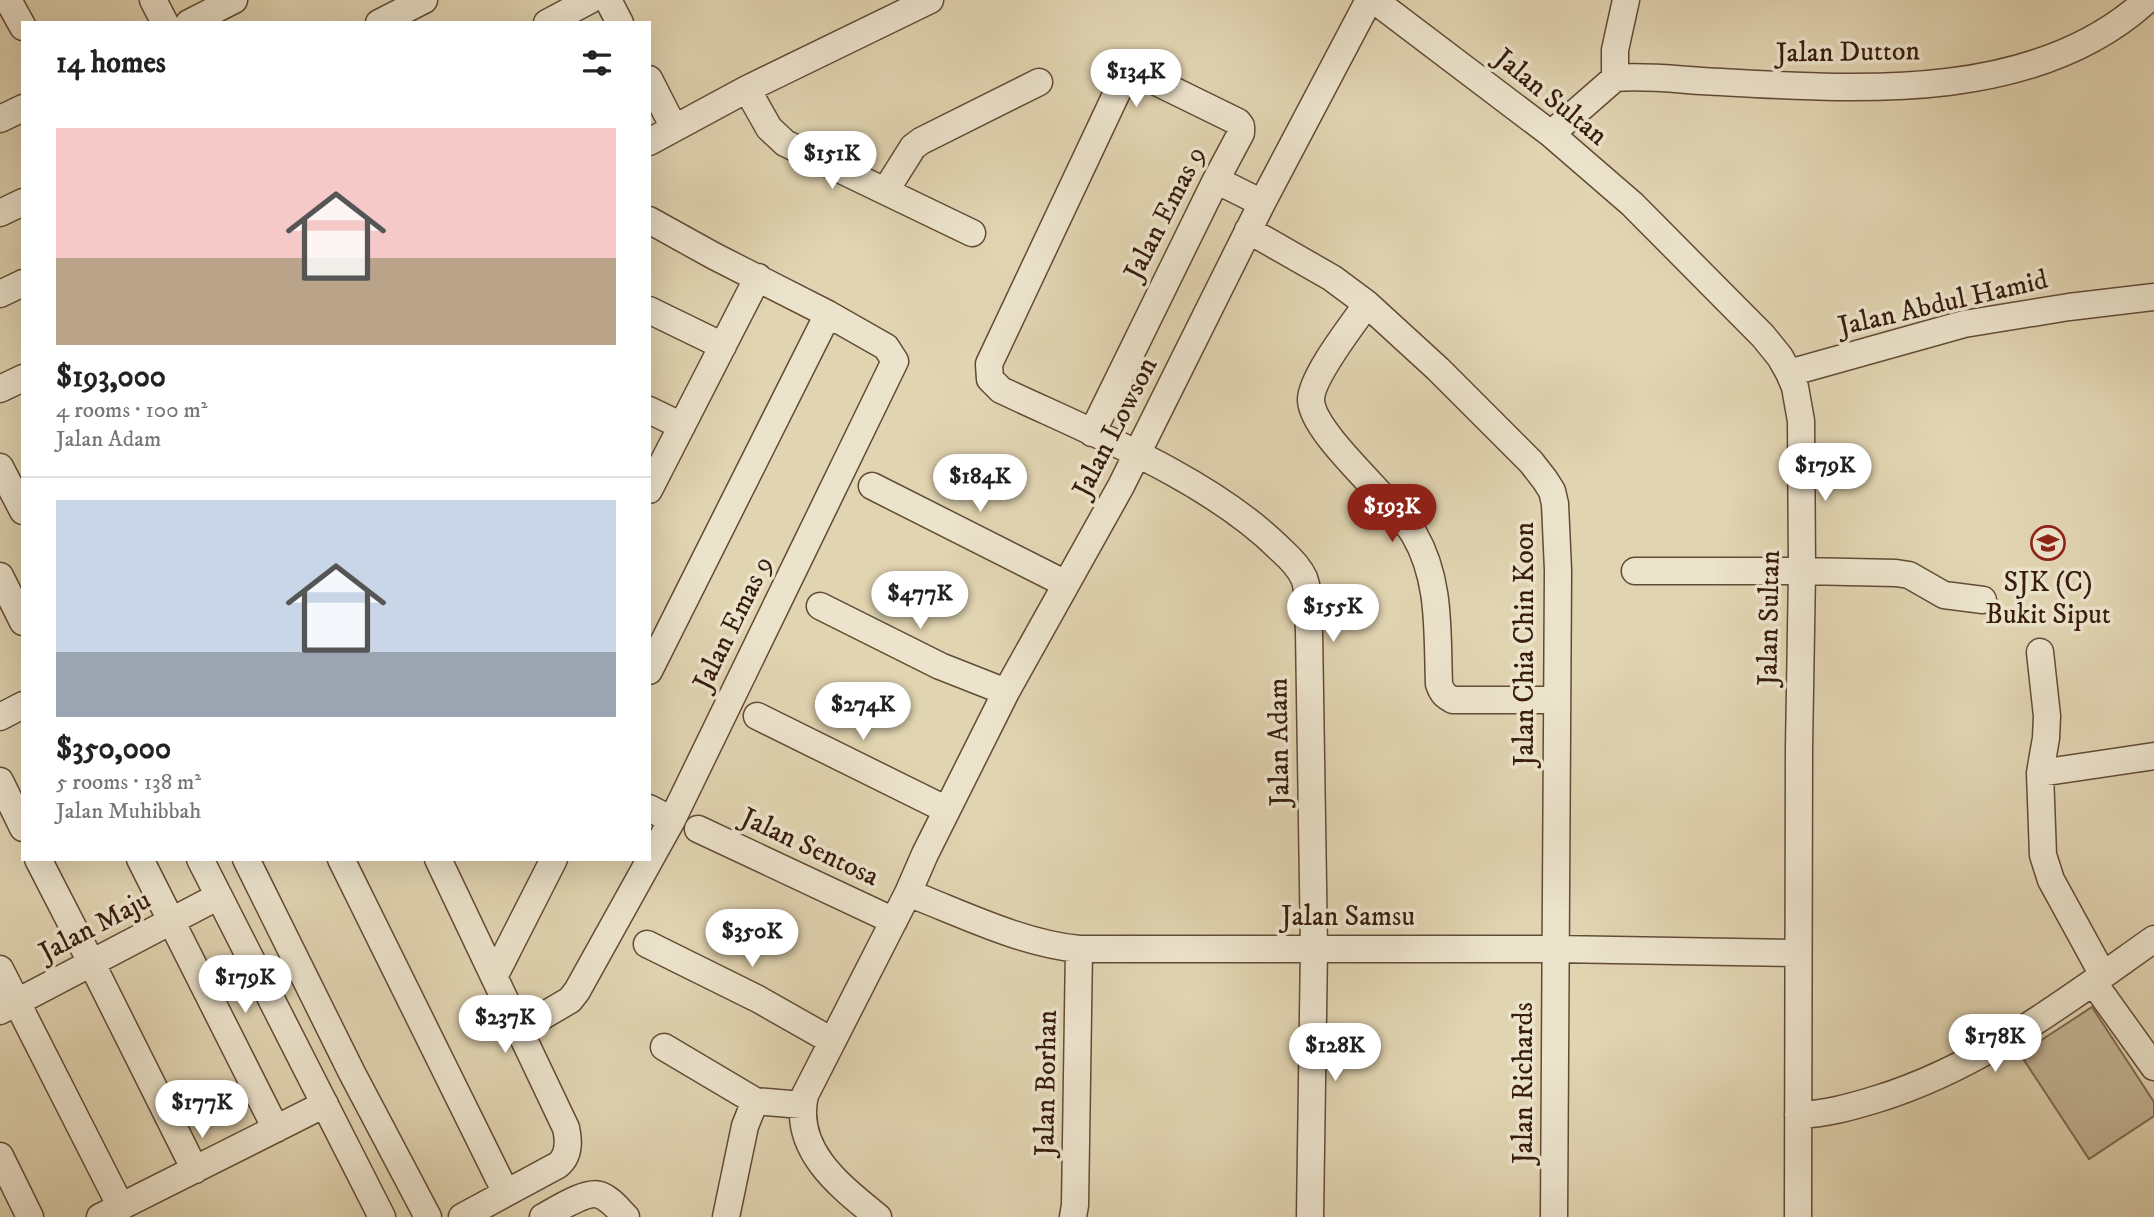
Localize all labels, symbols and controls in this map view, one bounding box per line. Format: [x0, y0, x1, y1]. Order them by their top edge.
street label: Jalan Dutton [1773, 33, 1921, 71]
street label: Jalan Sultan [1485, 39, 1615, 153]
icon: filters [578, 44, 616, 82]
text: 14 homes [56, 45, 166, 82]
pin: $134K [1087, 50, 1185, 109]
text: $134K [1107, 57, 1165, 86]
pin: $151K [783, 132, 881, 191]
text: $151K [804, 139, 860, 168]
street label: Jalan Emas 9 [1115, 140, 1214, 288]
icon: home [273, 173, 399, 299]
street label: Jalan Abdul Hamid [1832, 262, 2051, 345]
street label: Jalan Lowson [1063, 351, 1165, 506]
text: $193,000 [56, 359, 166, 396]
text: 4 rooms · 100 m² [56, 396, 208, 425]
text: Jalan Adam [56, 425, 161, 454]
pin: $179K [1776, 444, 1874, 503]
text: $179K [1795, 451, 1855, 480]
pin: $184K [931, 454, 1029, 514]
text: $184K [949, 462, 1011, 491]
pin: $193K [1343, 484, 1441, 544]
text: $193K [1363, 492, 1421, 521]
street label: Jalan Chia Chin Koon [1507, 522, 1542, 769]
school or university icon: SJK (C) Bukit Siput [2029, 524, 2067, 562]
icon: home [273, 545, 399, 671]
street label: Jalan Emas 9 [684, 550, 781, 699]
street label: Jalan Sultan [1750, 550, 1788, 689]
place label: SJK (C) Bukit Siput [1985, 565, 2111, 632]
pin: $477K [871, 572, 969, 631]
text: $477K [887, 579, 953, 608]
pin: $155K [1284, 584, 1382, 644]
text: $155K [1303, 592, 1363, 621]
street label: Jalan Adam [1260, 678, 1298, 809]
pin: $274K [814, 682, 912, 742]
text: $274K [831, 690, 895, 719]
text: $350,000 [56, 731, 171, 768]
text: 5 rooms · 138 m² [56, 768, 201, 797]
text: Jalan Muhibbah [56, 797, 201, 826]
street label: Jalan Sentosa [733, 799, 885, 894]
street label: Jalan Maju [31, 882, 157, 971]
street label: Jalan Samsu [1278, 899, 1415, 934]
pin: $350K [703, 909, 801, 969]
text: $350K [721, 917, 783, 946]
pin: $179K [196, 956, 294, 1015]
text: $179K [215, 963, 275, 992]
pin: $237K [456, 996, 554, 1055]
street label: Jalan Richards [1506, 1002, 1541, 1167]
text: $237K [475, 1003, 535, 1032]
street label: Jalan Borhan [1027, 1009, 1065, 1159]
pin: $178K [1946, 1014, 2044, 1074]
text: $178K [1965, 1022, 2025, 1051]
pin: $128K [1286, 1024, 1384, 1083]
text: $128K [1305, 1031, 1365, 1060]
pin: $177K [153, 1080, 251, 1140]
text: $177K [171, 1088, 233, 1117]

